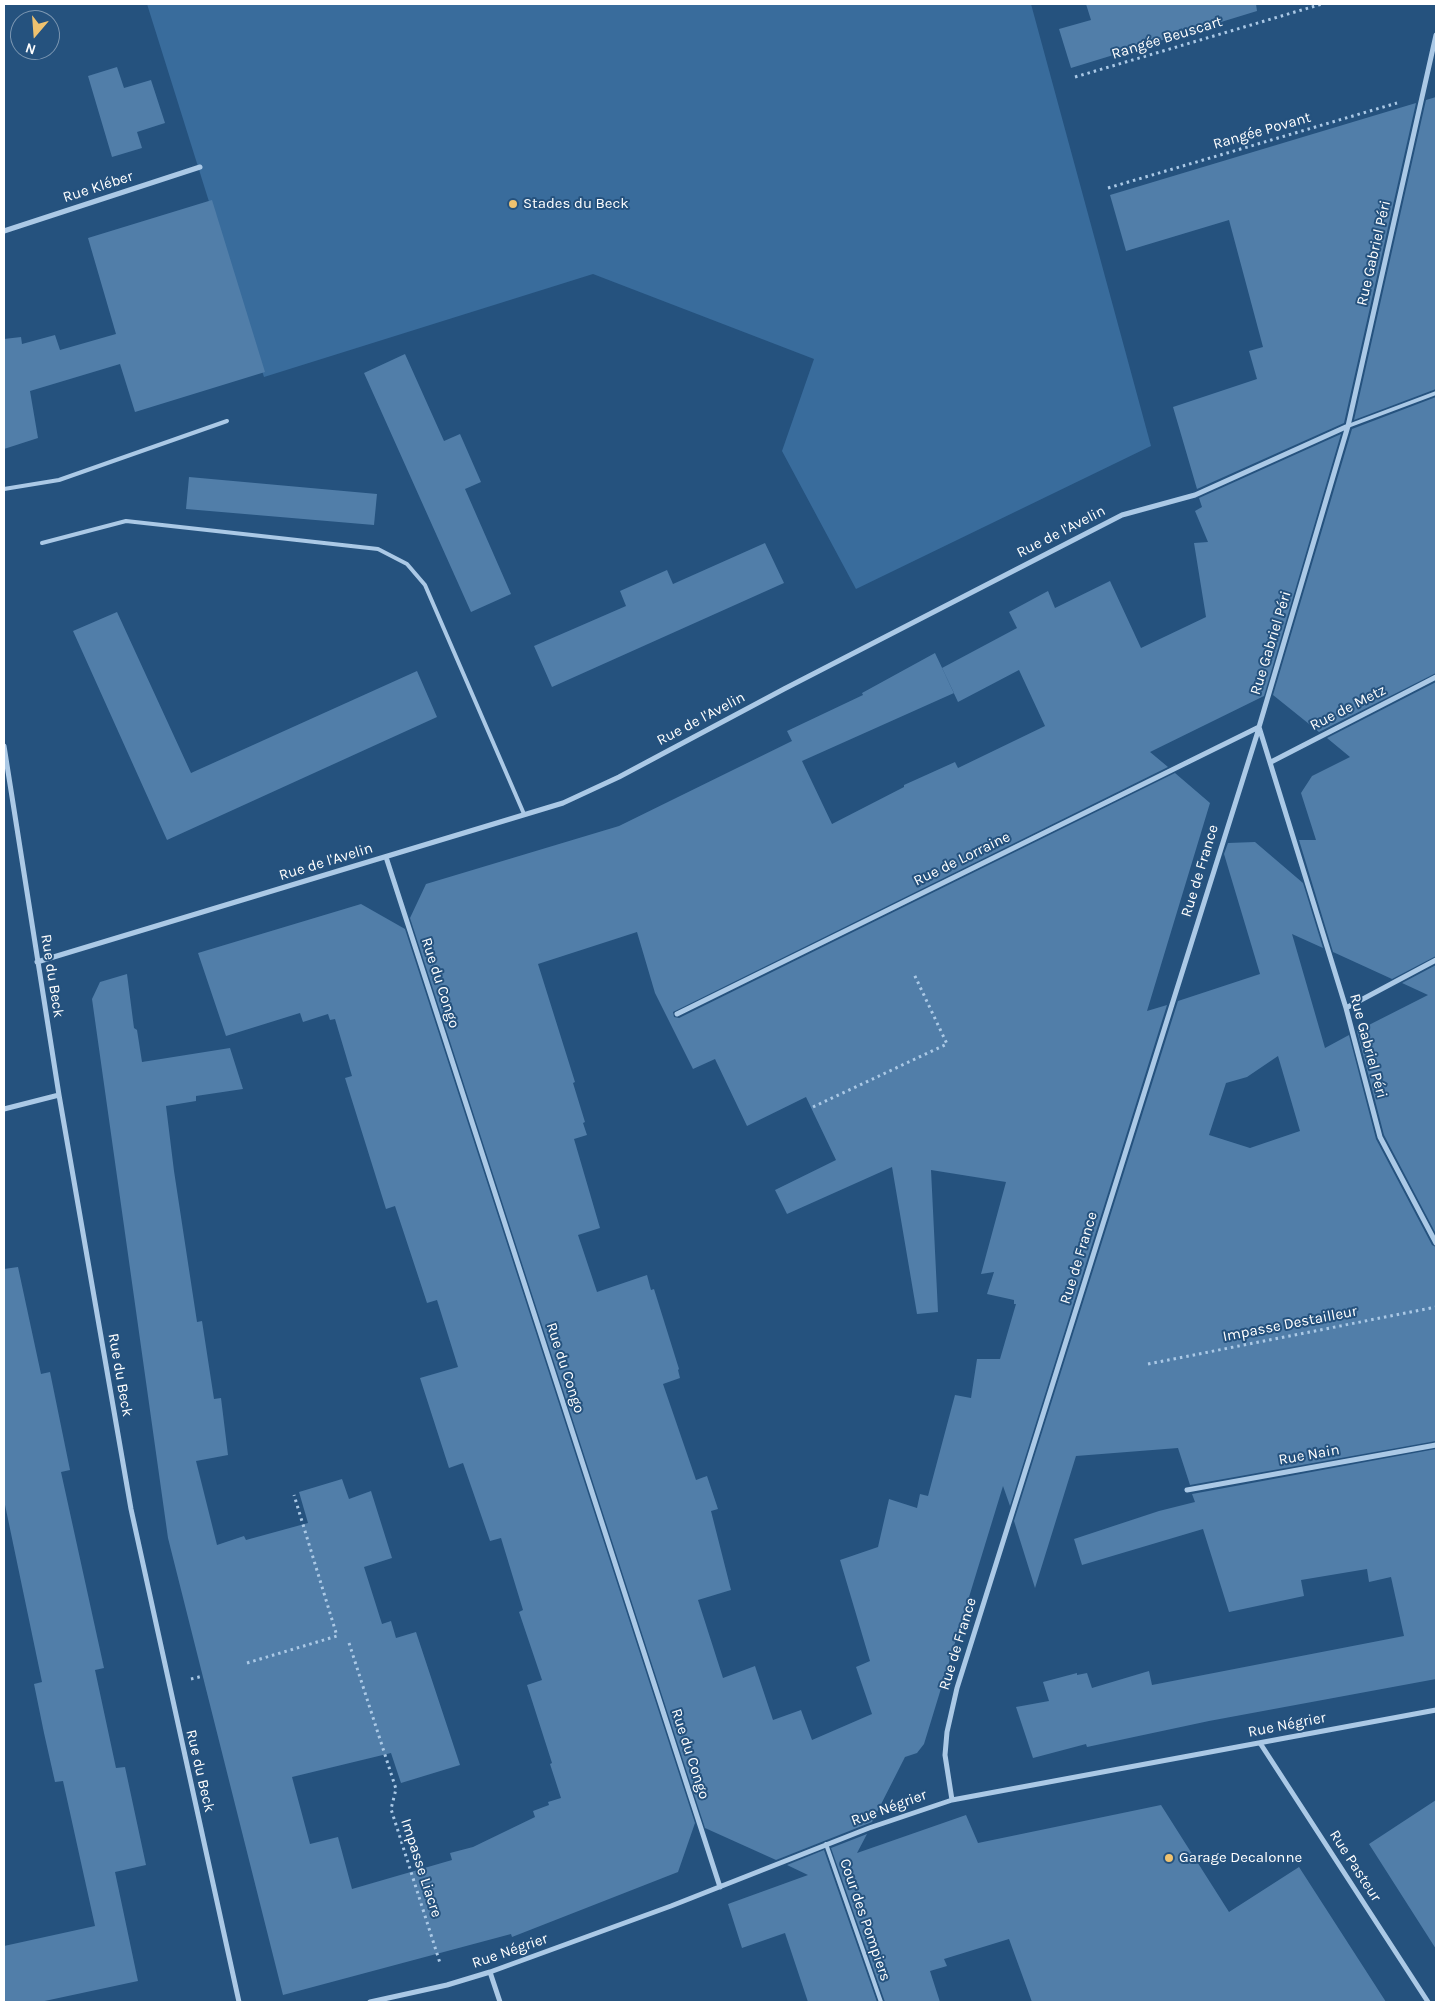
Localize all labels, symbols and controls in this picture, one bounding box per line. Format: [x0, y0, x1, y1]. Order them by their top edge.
north arrow [10, 10, 60, 60]
street label: Rangée Beuscart [1109, 13, 1225, 63]
text: N [23, 39, 38, 58]
street label: Rangée Povant [1211, 108, 1313, 154]
street label: Rue Kléber [61, 167, 135, 207]
place label: Stades du Beck [523, 195, 629, 213]
marker: Stades du Beck [507, 198, 519, 210]
street label: Rue Gabriel Péri [1353, 199, 1395, 307]
street label: Rue de l'Avelin [1014, 502, 1108, 562]
street label: Rue Gabriel Péri [1247, 589, 1295, 697]
street label: Rue de Metz [1307, 681, 1389, 735]
street label: Rue de l'Avelin [654, 688, 748, 750]
street label: Rue de France [1177, 823, 1223, 919]
street label: Rue de Lorraine [911, 828, 1013, 890]
street label: Rue de l'Avelin [277, 839, 375, 885]
street label: Rue du Beck [37, 933, 67, 1019]
street label: Rue du Congo [417, 935, 463, 1031]
street label: Rue Gabriel Péri [1345, 992, 1391, 1100]
street label: Rue de France [1056, 1210, 1102, 1306]
street label: Impasse Destailleur [1221, 1302, 1359, 1346]
street label: Rue du Congo [542, 1320, 588, 1416]
street label: Rue du Beck [104, 1332, 136, 1418]
street label: Rue Nain [1277, 1441, 1341, 1469]
street label: Rue de France [935, 1596, 981, 1692]
street label: Rue du Congo [667, 1706, 713, 1802]
street label: Rue Négrier [1247, 1709, 1327, 1741]
street label: Rue du Beck [182, 1728, 218, 1814]
street label: Rue Négrier [849, 1786, 929, 1830]
street label: Impasse Liacre [397, 1816, 445, 1920]
street label: Rue Pasteur [1325, 1827, 1385, 1905]
place label: Garage Decalonne [1179, 1849, 1302, 1867]
marker: Garage Decalonne [1163, 1852, 1175, 1864]
street label: Cour des Pompiers [836, 1856, 894, 1984]
street label: Rue Négrier [470, 1930, 550, 1972]

